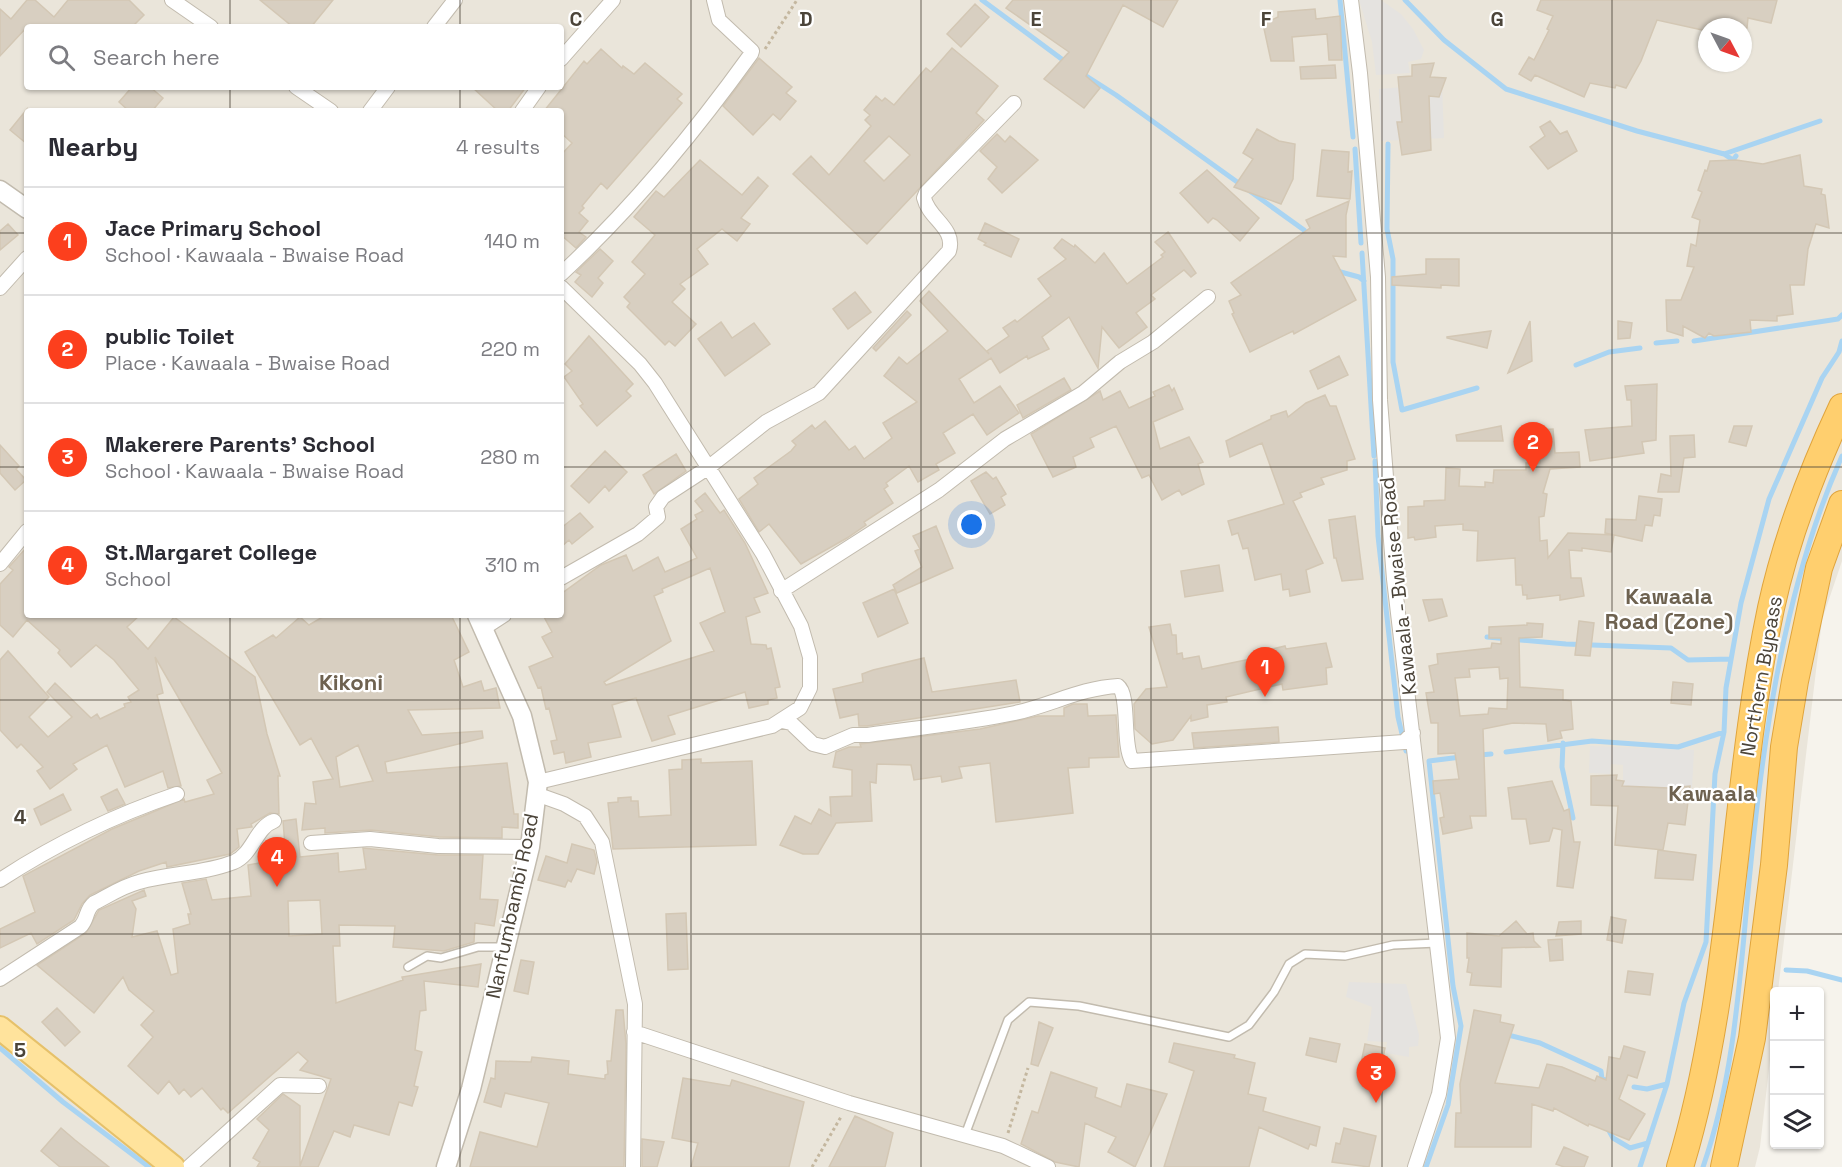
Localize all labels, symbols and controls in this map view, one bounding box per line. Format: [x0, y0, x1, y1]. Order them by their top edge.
text: C [570, 6, 583, 32]
text: D [799, 6, 813, 32]
text: E [1030, 6, 1042, 32]
text: F [1261, 6, 1272, 32]
text: G [1490, 6, 1504, 32]
north arrow [1698, 18, 1752, 72]
search box [24, 24, 564, 90]
icon: search [45, 41, 78, 74]
text: Search here [93, 43, 220, 71]
text: Nearby [48, 130, 138, 164]
text: 4 results [456, 134, 540, 160]
text: Jace Primary School [105, 214, 321, 242]
text: 1 [63, 228, 72, 254]
text: 140 m [484, 228, 540, 254]
text: School · Kawaala - Bwaise Road [105, 242, 404, 268]
text: public Toilet [105, 322, 235, 350]
text: 2 [62, 336, 73, 362]
text: 220 m [481, 336, 540, 362]
text: Place · Kawaala - Bwaise Road [105, 350, 390, 376]
pin: 2 [1514, 422, 1552, 472]
text: Makerere Parents' School [105, 430, 375, 458]
text: 3 [61, 444, 74, 470]
text: 280 m [480, 444, 540, 470]
text: School · Kawaala - Bwaise Road [105, 458, 404, 484]
street label: Kawaala - Bwaise Road [1374, 476, 1422, 696]
your location [957, 510, 986, 539]
text: St.Margaret College [105, 538, 317, 566]
text: 4 [61, 552, 74, 578]
text: 310 m [485, 552, 540, 578]
text: School [105, 566, 171, 592]
district label: Kawaala Road (Zone) [1605, 582, 1733, 635]
street label: Northern Bypass [1734, 594, 1788, 758]
pin: 1 [1246, 648, 1284, 697]
district label: Kikoni [319, 668, 383, 696]
district label: Kawaala [1668, 779, 1756, 807]
text: 4 [14, 804, 27, 830]
street label: Nanfumbambi Road [480, 811, 544, 1001]
pin: 4 [258, 838, 296, 887]
map controls [1770, 987, 1824, 1149]
button: + [1770, 987, 1824, 1041]
text: 5 [14, 1037, 26, 1063]
button: − [1770, 1041, 1824, 1095]
pin: 3 [1356, 1054, 1396, 1103]
button: layers [1770, 1095, 1824, 1149]

